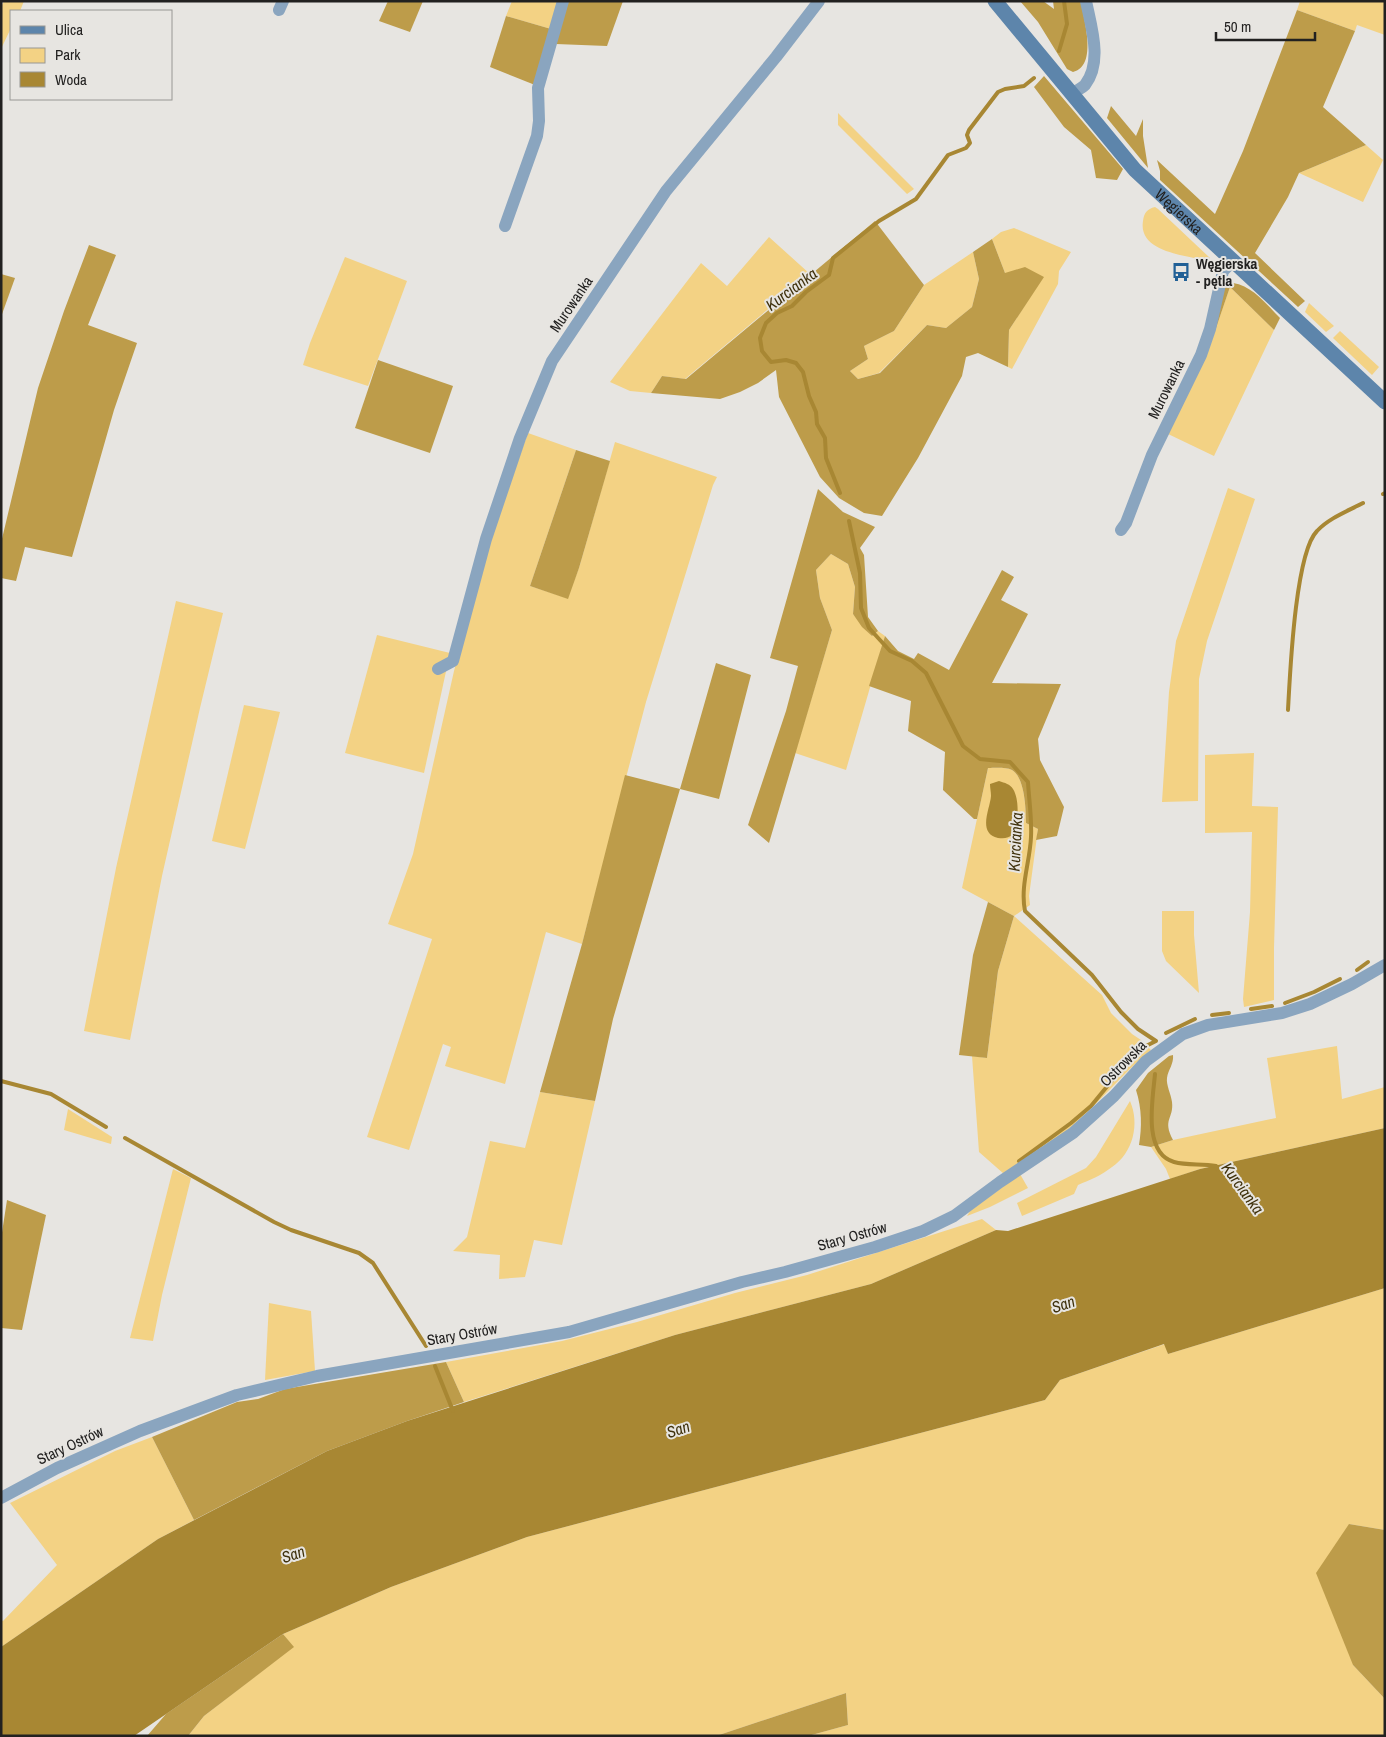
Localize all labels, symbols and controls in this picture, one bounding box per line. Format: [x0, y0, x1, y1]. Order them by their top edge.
legend [10, 10, 172, 100]
scale bar [1216, 10, 1315, 42]
text: 50 m [1224, 16, 1251, 37]
text: Ulica [55, 19, 83, 40]
text: Park [55, 44, 81, 65]
text: Woda [55, 69, 87, 90]
street label: Węgierska [1151, 184, 1208, 239]
place label: Węgierska - pętla [1196, 253, 1257, 291]
bus stop icon: Węgierska - pętla [1170, 261, 1192, 283]
water label: Kurcianka [761, 262, 821, 316]
street label: Murowanka [545, 272, 598, 336]
street label: Murowanka [1143, 356, 1189, 422]
water label: Kurcianka [1002, 812, 1028, 872]
street label: Ostrowska [1095, 1035, 1151, 1091]
water label: Kurcianka [1217, 1158, 1269, 1218]
street label: Stary Ostrów [815, 1216, 889, 1256]
water label: San [1048, 1290, 1078, 1318]
street label: Stary Ostrów [425, 1317, 499, 1351]
water label: San [663, 1415, 693, 1443]
street label: Stary Ostrów [33, 1420, 107, 1470]
water label: San [278, 1540, 308, 1568]

